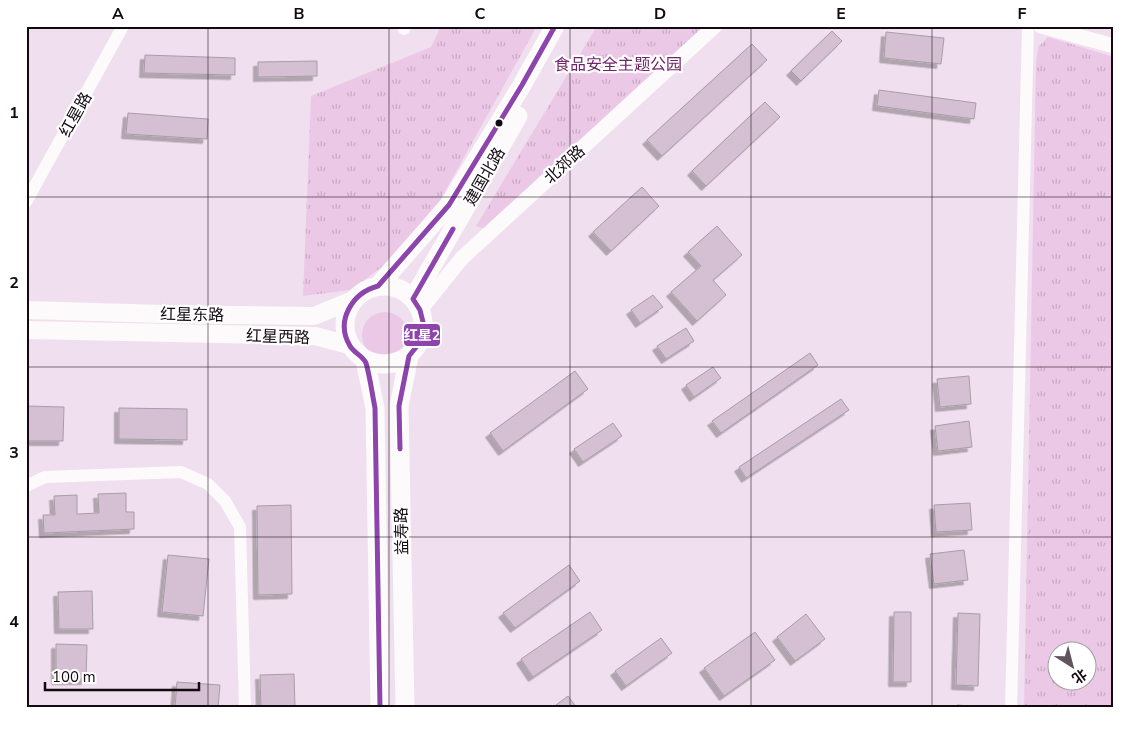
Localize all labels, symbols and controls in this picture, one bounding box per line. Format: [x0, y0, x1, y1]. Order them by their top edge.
text: A [112, 3, 124, 25]
text: B [293, 3, 305, 25]
text: C [475, 3, 486, 25]
text: D [654, 3, 666, 25]
text: E [836, 3, 846, 25]
text: F [1018, 3, 1027, 25]
park label: 食品安全主题公园 [554, 54, 682, 76]
street label: 红星路 [55, 88, 97, 141]
text: 1 [9, 102, 19, 124]
unlabelled marker [494, 118, 504, 128]
street label: 北郊路 [539, 141, 590, 189]
street label: 建国北路 [459, 143, 510, 210]
text: 2 [9, 272, 19, 294]
street label: 红星东路 [160, 303, 224, 327]
line badge: 红星2 [403, 323, 441, 347]
street label: 红星西路 [246, 325, 310, 349]
text: 红星2 [404, 326, 440, 345]
text: 3 [9, 442, 19, 464]
street label: 益寿路 [391, 507, 413, 555]
text: 4 [9, 611, 19, 633]
north arrow [1048, 642, 1098, 692]
scale bar [45, 659, 199, 691]
text: 北 [1068, 664, 1091, 688]
text: 100 m [52, 667, 96, 687]

